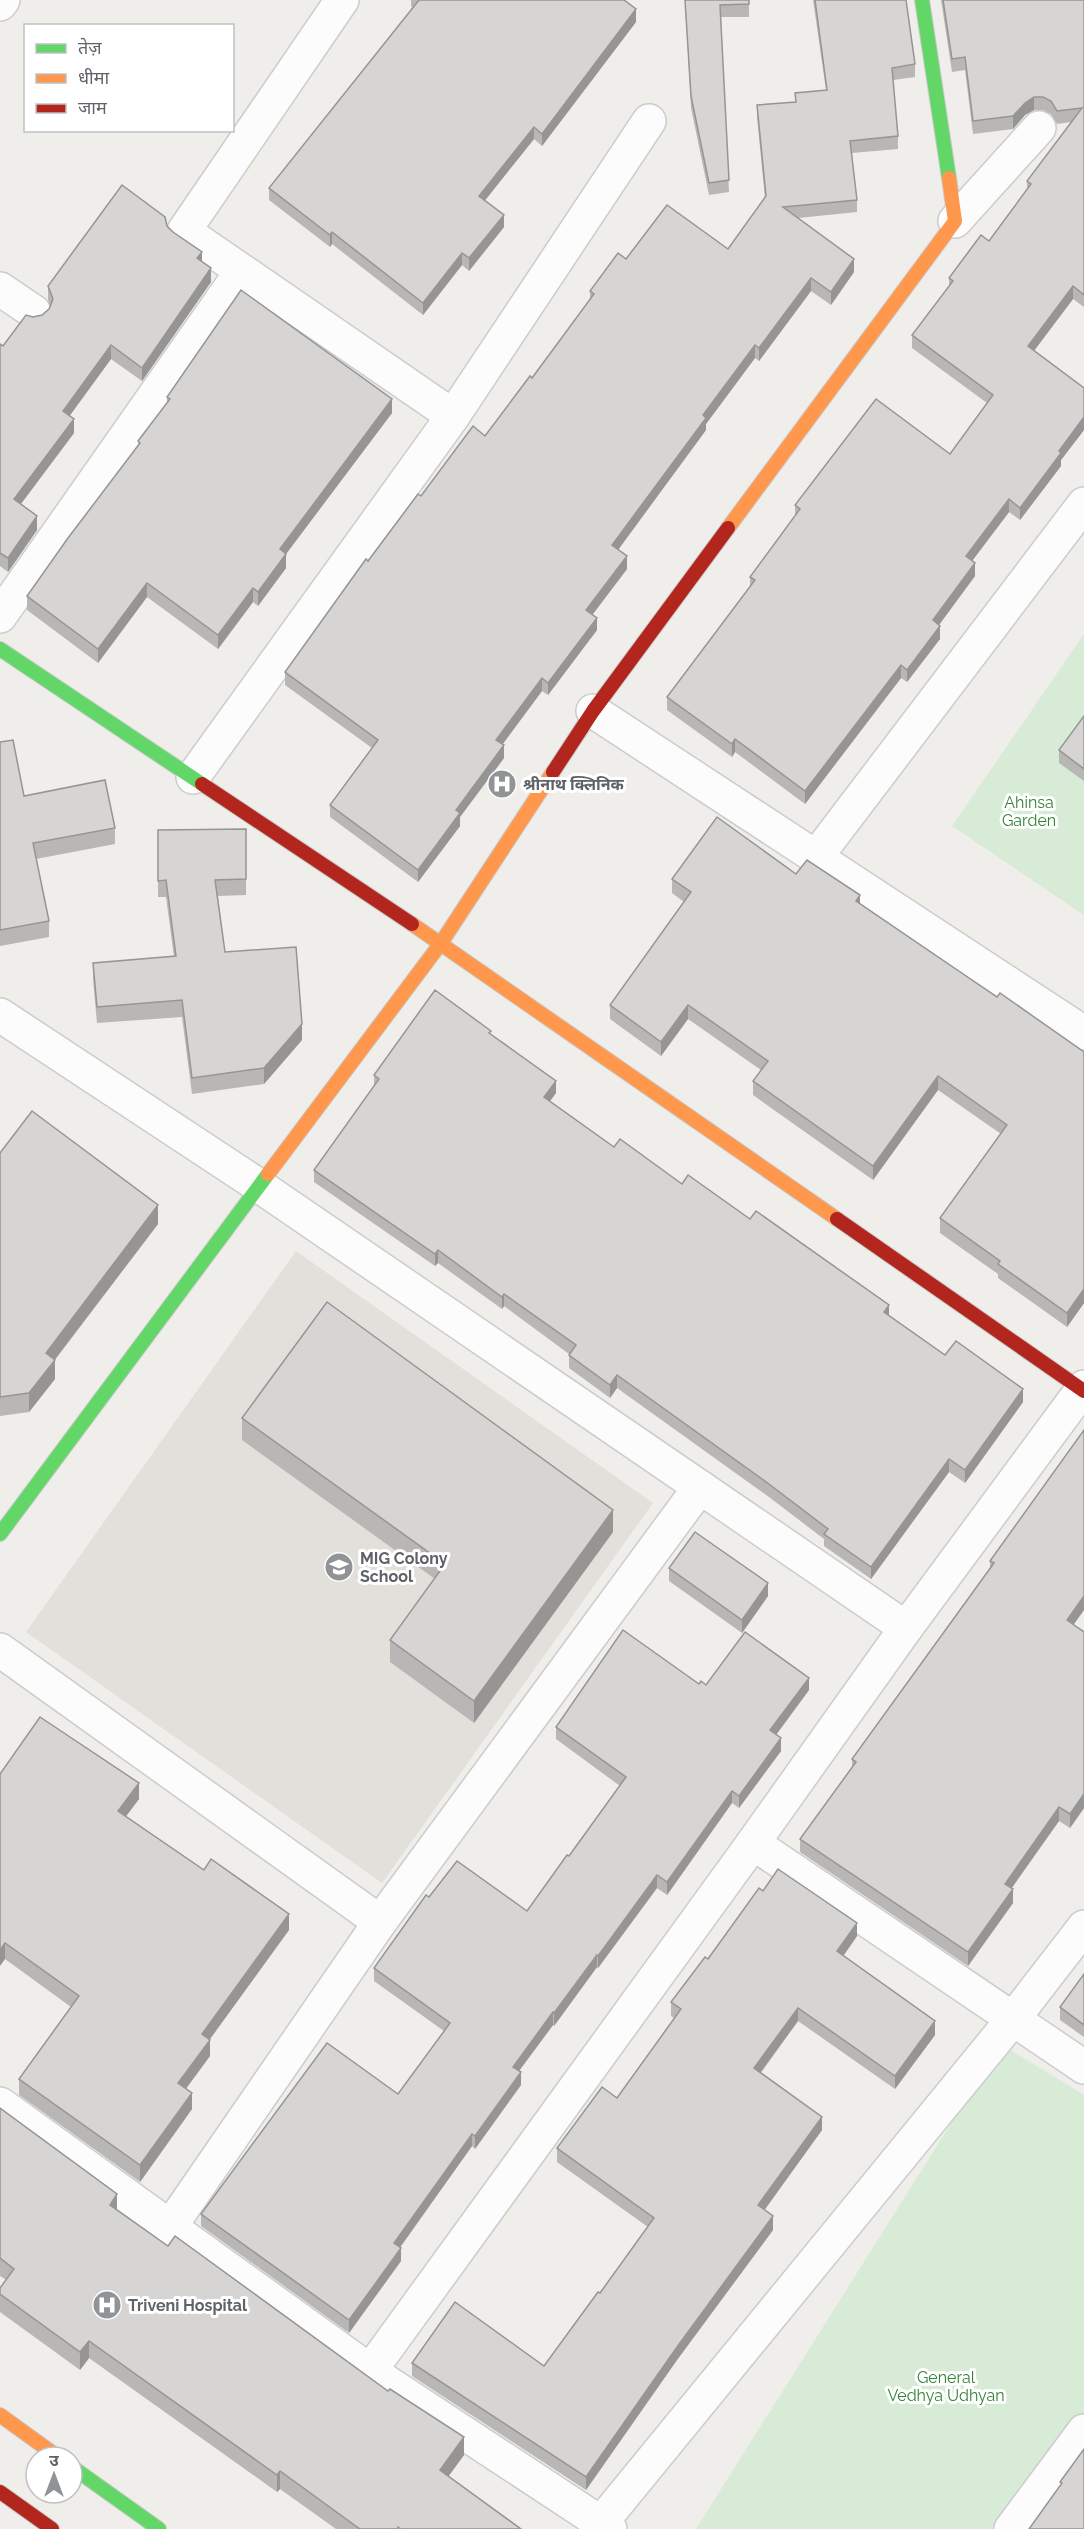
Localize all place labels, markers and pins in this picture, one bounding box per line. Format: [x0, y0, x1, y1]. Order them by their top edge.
hospital icon: श्रीनाथ क्लिनिक [486, 768, 518, 800]
place label: श्रीनाथ क्लिनिक [523, 775, 625, 794]
place label: MIG Colony School [360, 1549, 448, 1586]
school or university icon: MIG Colony School [323, 1551, 355, 1583]
hospital icon: Triveni Hospital [91, 2289, 123, 2321]
place label: Triveni Hospital [128, 2296, 248, 2315]

